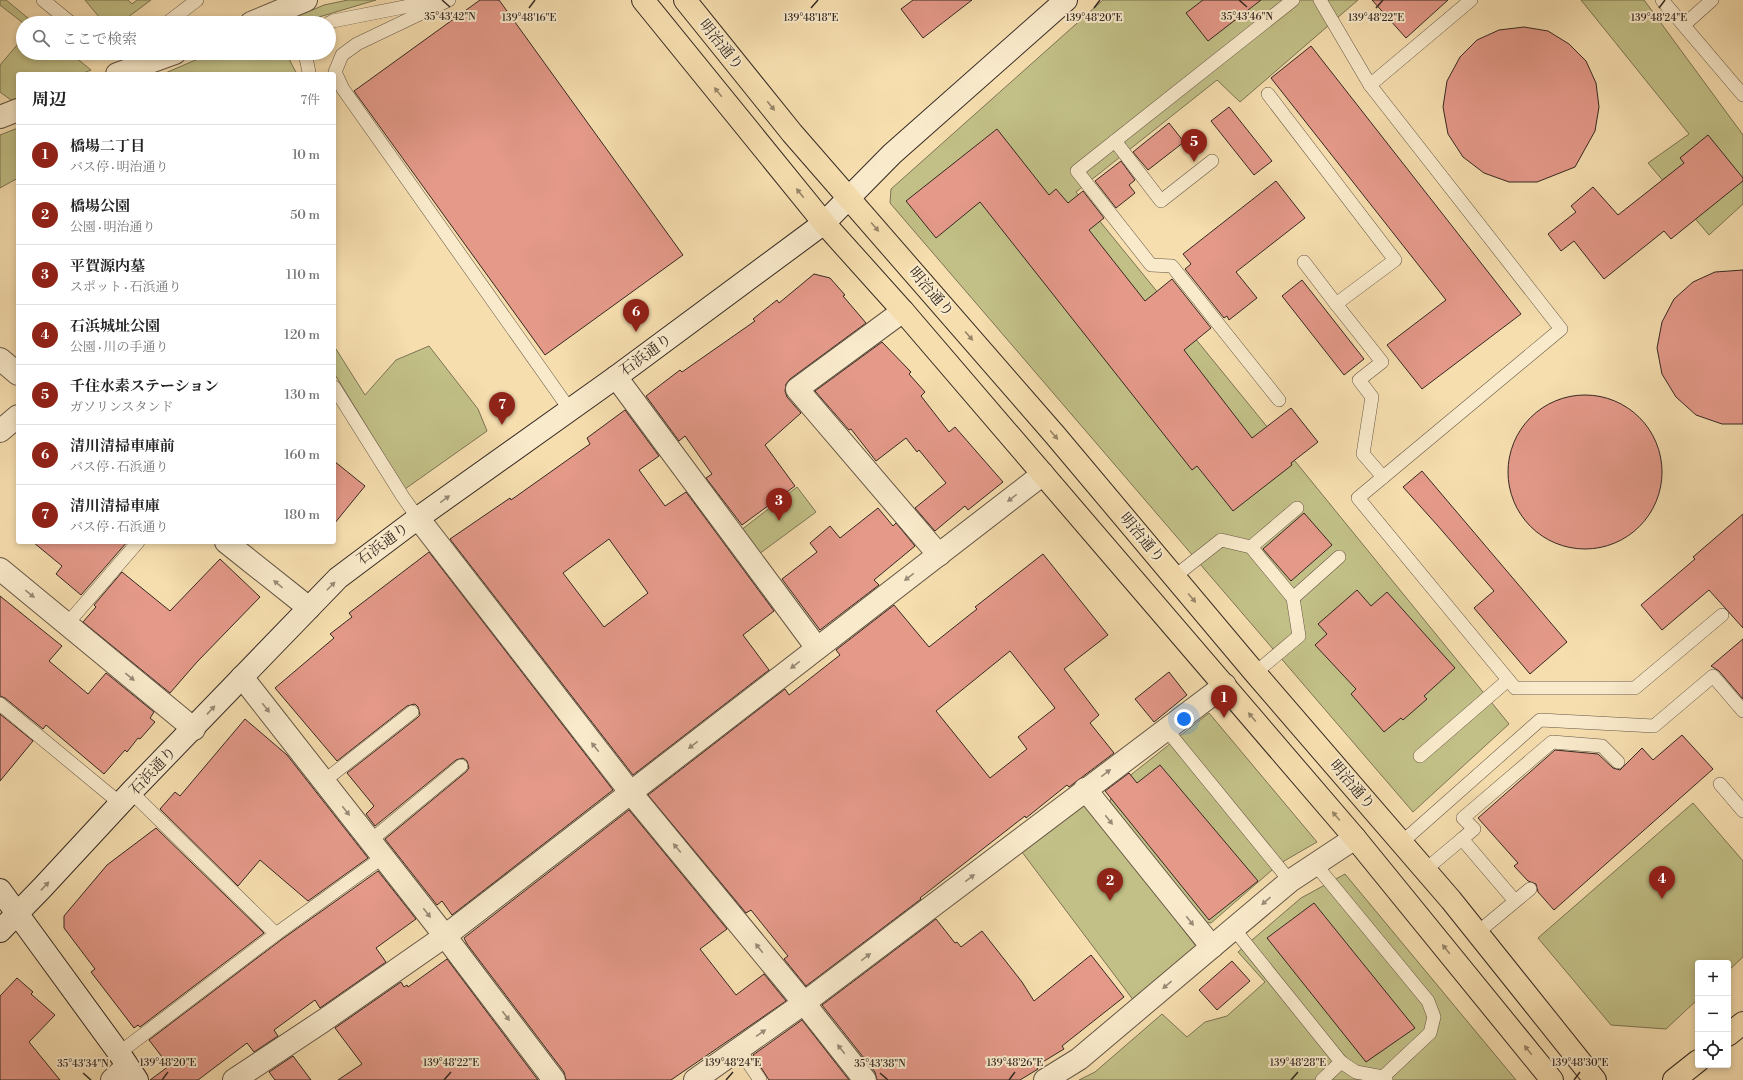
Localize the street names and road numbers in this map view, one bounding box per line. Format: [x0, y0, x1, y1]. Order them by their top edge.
street label: 明治通り [695, 16, 747, 74]
street label: 明治通り [904, 263, 958, 321]
street label: 石浜通り [616, 330, 676, 380]
street label: 明治通り [1115, 509, 1169, 567]
street label: 石浜通り [353, 519, 413, 569]
street label: 石浜通り [125, 743, 181, 799]
street label: 明治通り [1325, 756, 1379, 814]

